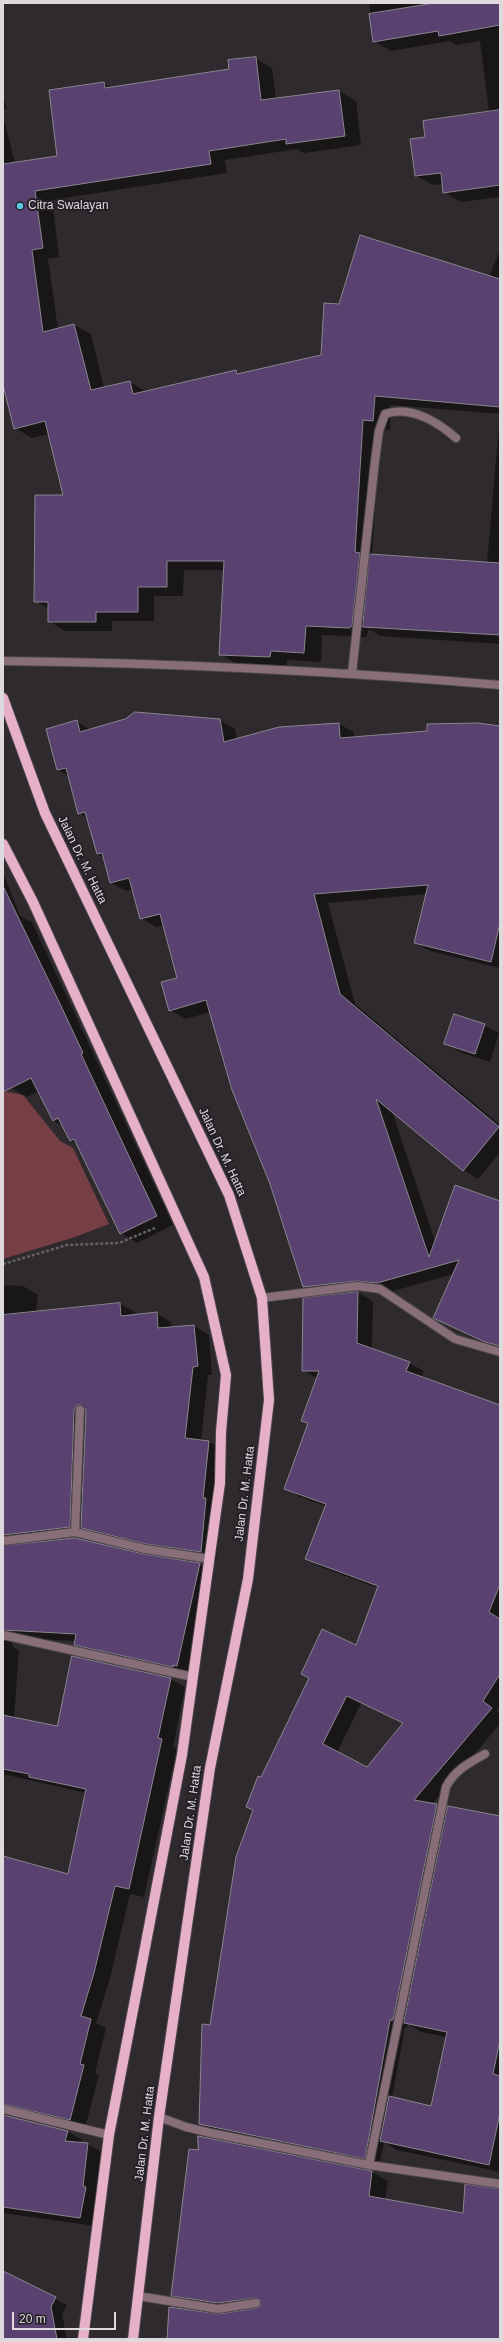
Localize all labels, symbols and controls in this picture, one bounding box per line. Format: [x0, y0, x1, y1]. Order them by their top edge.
place label: Citra Swalayan [28, 199, 109, 213]
marker: Citra Swalayan [15, 201, 25, 211]
street label: Jalan Dr. M. Hatta [54, 814, 110, 906]
street label: Jalan Dr. M. Hatta [195, 1105, 249, 1199]
street label: Jalan Dr. M. Hatta [232, 1445, 258, 1543]
street label: Jalan Dr. M. Hatta [177, 1764, 205, 1862]
street label: Jalan Dr. M. Hatta [132, 2085, 158, 2183]
scale bar [14, 2304, 118, 2330]
text: 20 m [19, 2312, 46, 2326]

